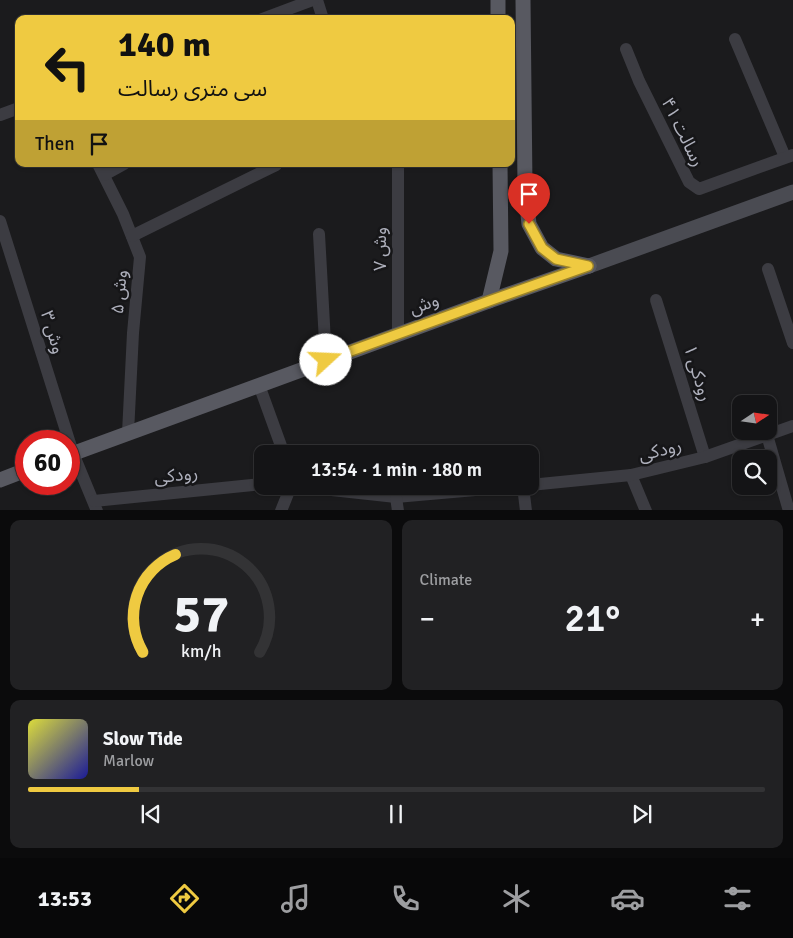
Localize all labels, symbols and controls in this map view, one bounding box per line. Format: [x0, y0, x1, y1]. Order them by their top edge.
text: 140 m [118, 23, 211, 66]
icon: left [35, 35, 100, 100]
text: سی متری رسالت [118, 75, 267, 102]
street label: ۴۱ رسالت [657, 94, 709, 170]
icon: arrive [85, 130, 113, 158]
text: Then [35, 132, 75, 156]
pin [508, 173, 550, 224]
icon: arrive [515, 180, 543, 208]
street label: وش ۷ [369, 227, 391, 271]
street label: وش ۵ [106, 269, 132, 315]
street label: وش [406, 289, 442, 319]
street label: وش ۳ [36, 308, 70, 356]
position arrow [299, 333, 351, 385]
street label: رودکی ۱ [679, 342, 717, 404]
north arrow [732, 395, 778, 440]
map controls [732, 395, 777, 495]
speed limit sign: 60 [15, 430, 80, 495]
street label: رودکی [636, 434, 684, 466]
button: search [732, 450, 777, 495]
text: 13:54 · 1 min · 180 m [311, 458, 482, 482]
street label: رودکی [153, 462, 199, 488]
text: Climate [420, 570, 472, 590]
text: 57 [173, 582, 229, 646]
text: 21° [564, 595, 620, 642]
text: − [420, 602, 435, 636]
text: + [750, 602, 765, 636]
text: km/h [181, 640, 221, 662]
text: Slow Tide [103, 727, 183, 751]
text: Marlow [103, 751, 154, 771]
icon: previous [137, 800, 165, 828]
icon: pause [382, 800, 410, 828]
icon: next [628, 800, 656, 828]
icon: directions [167, 881, 202, 916]
icon: music [278, 881, 313, 916]
icon: phone [388, 881, 423, 916]
icon: climate [499, 881, 534, 916]
icon: car [610, 881, 645, 916]
icon: filters [720, 881, 755, 916]
text: 13:53 [38, 885, 92, 912]

